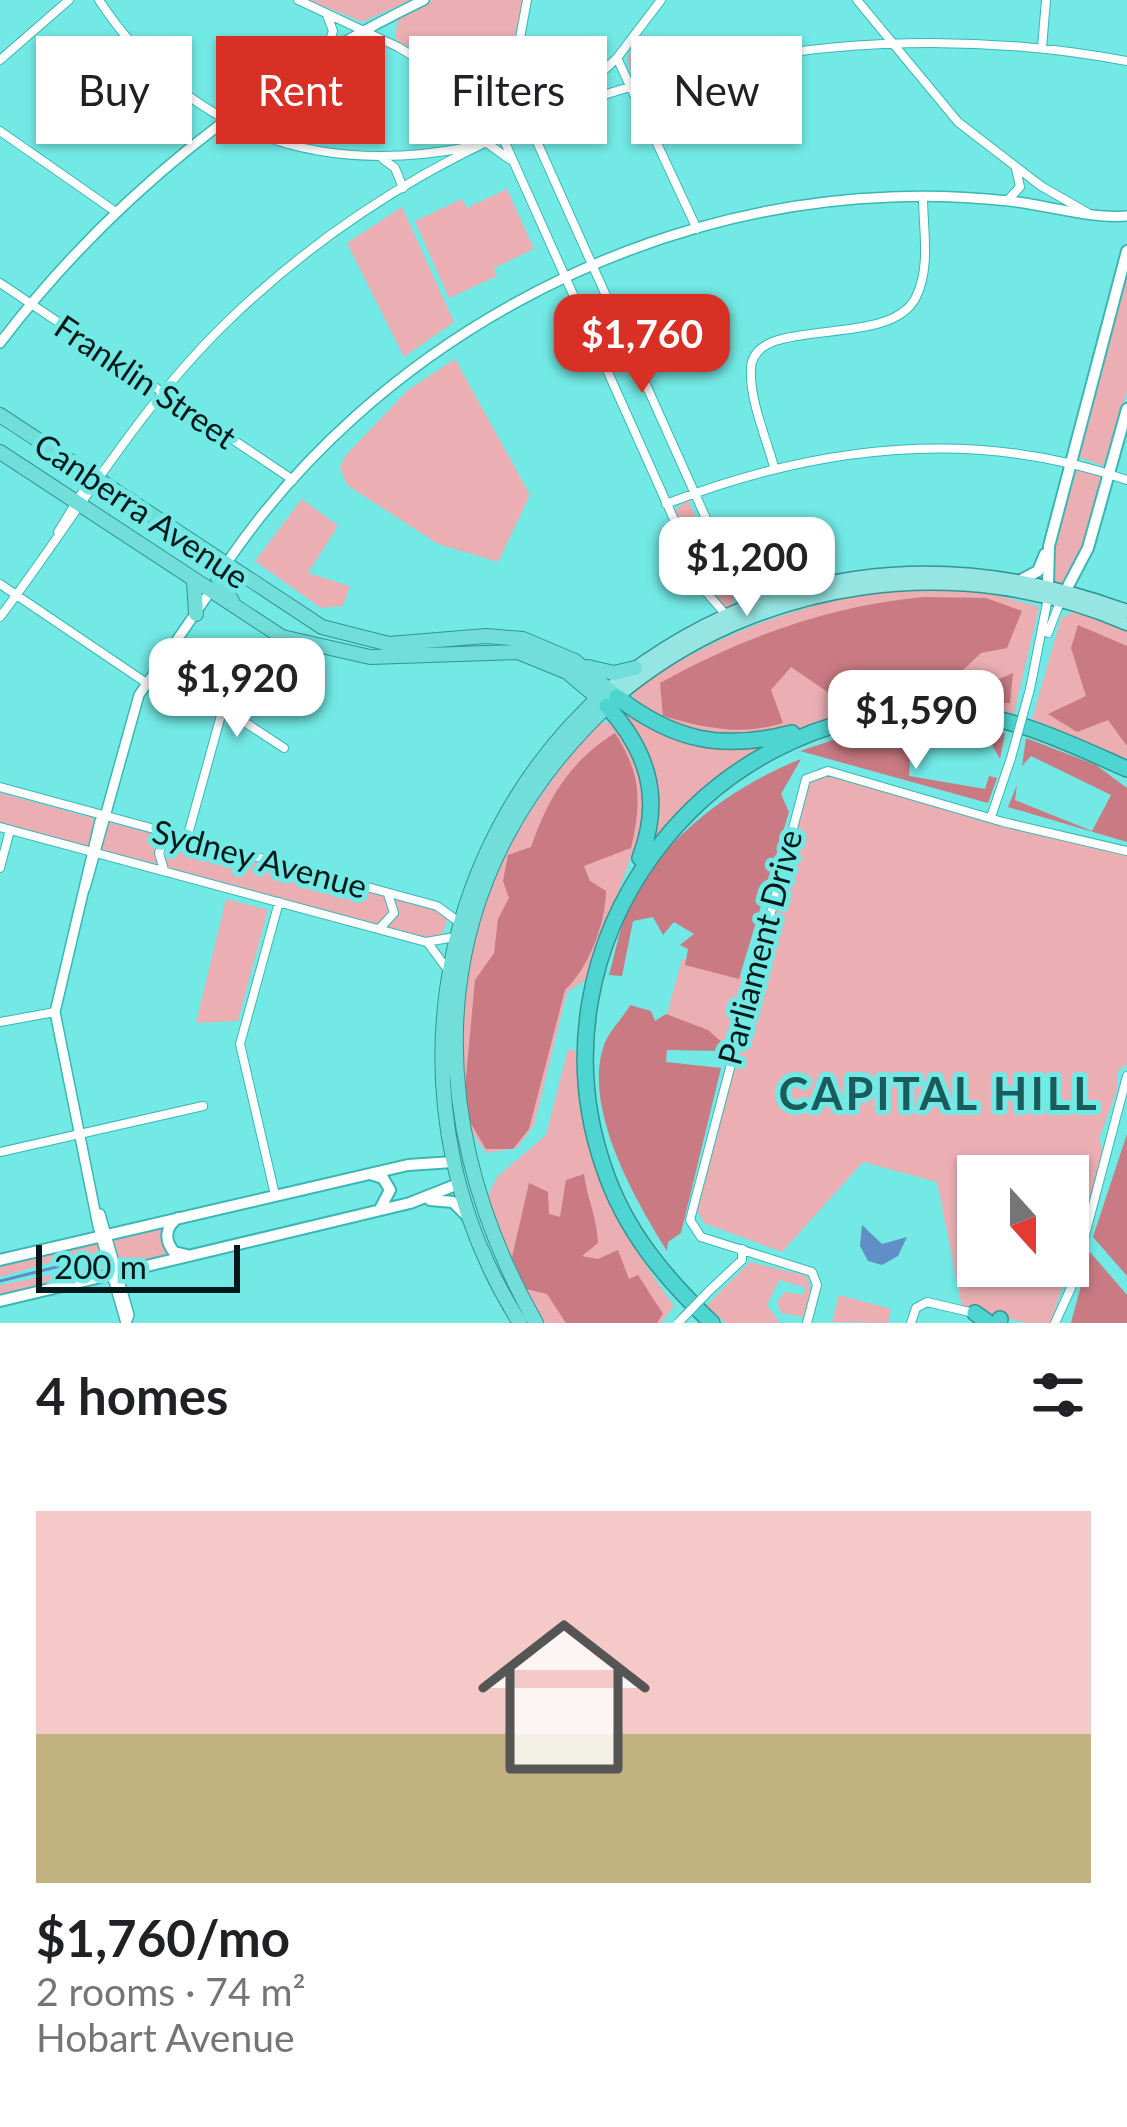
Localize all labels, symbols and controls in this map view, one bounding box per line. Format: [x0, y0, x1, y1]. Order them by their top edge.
chip: Buy [36, 36, 192, 144]
chip: Rent [216, 36, 385, 144]
chip: Filters [409, 36, 607, 144]
chip: New [631, 36, 802, 144]
pin: $1,760 [544, 294, 740, 396]
street label: Franklin Street [48, 306, 244, 456]
text: $1,760 [581, 310, 703, 356]
street label: Canberra Avenue [27, 424, 257, 596]
pin: $1,200 [649, 517, 845, 619]
text: $1,200 [686, 533, 808, 579]
pin: $1,920 [139, 638, 335, 740]
text: $1,920 [176, 654, 298, 700]
pin: $1,590 [818, 670, 1014, 772]
text: $1,590 [855, 686, 977, 732]
street label: Sydney Avenue [148, 810, 372, 906]
street label: Parliament Drive [708, 825, 810, 1069]
district label: CAPITAL HILL [778, 1066, 1100, 1120]
north arrow [957, 1155, 1089, 1287]
map controls [957, 1155, 1089, 1287]
scale bar [36, 1239, 240, 1292]
text: 200 m [54, 1246, 147, 1286]
icon: filters [1025, 1362, 1091, 1428]
text: 4 homes [36, 1365, 228, 1426]
icon: home [456, 1589, 672, 1805]
text: $1,760/mo [36, 1907, 290, 1968]
text: 2 rooms · 74 m² [36, 1968, 306, 2014]
text: Hobart Avenue [36, 2014, 294, 2060]

